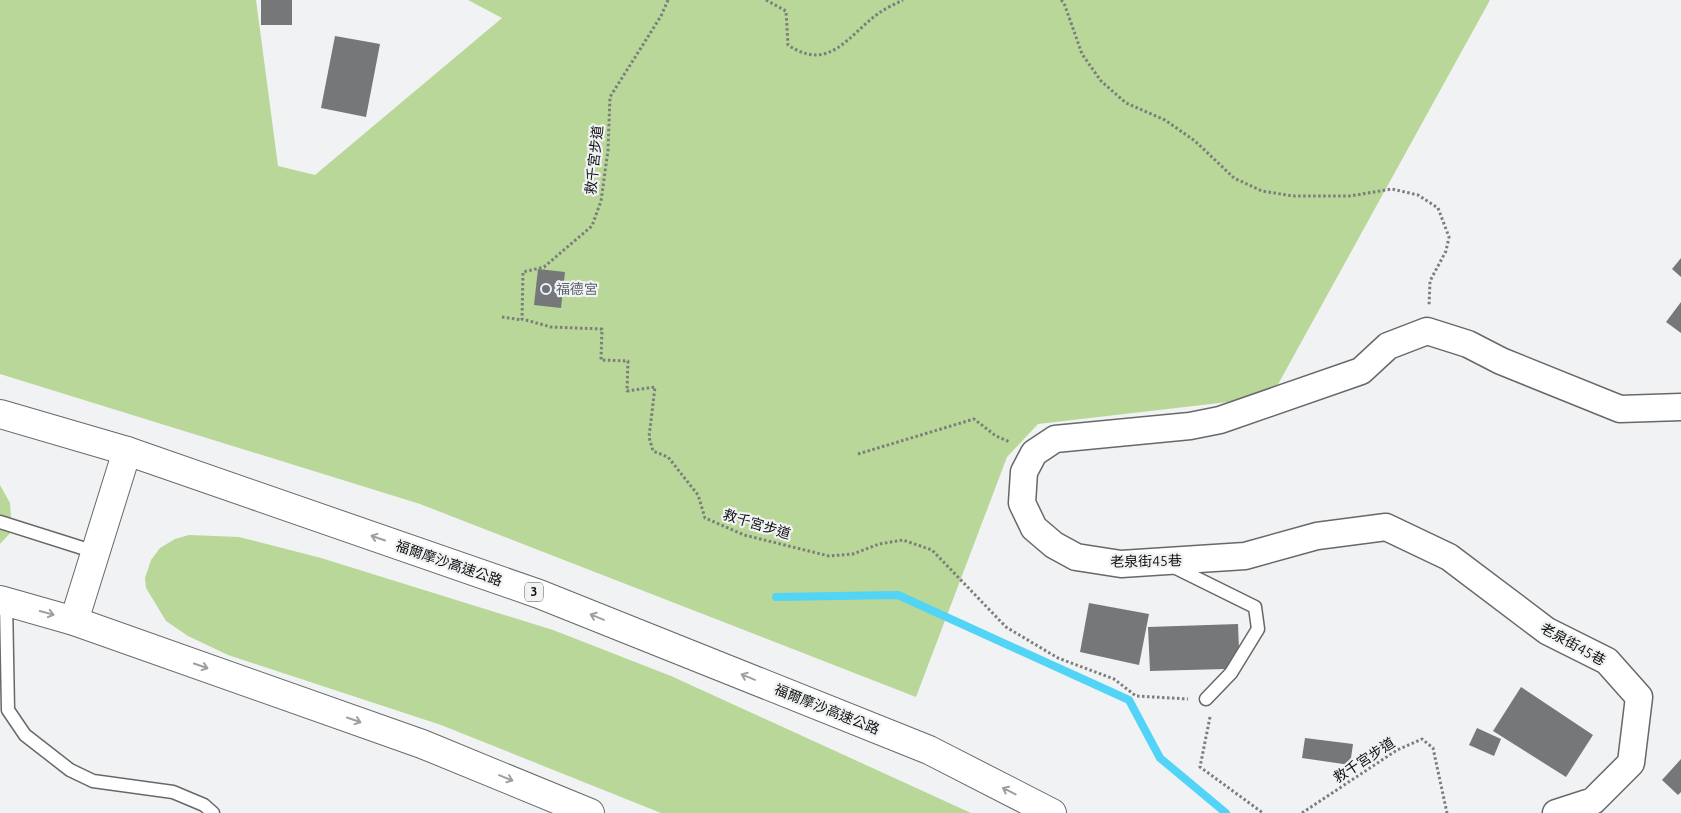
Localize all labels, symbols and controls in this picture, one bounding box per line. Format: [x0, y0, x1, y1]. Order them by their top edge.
street label: 救千宮步道 [582, 124, 606, 196]
place label: 福德宮 [556, 281, 598, 297]
marker: 福德宮 [540, 283, 552, 295]
street label: 救千宮步道 [721, 506, 793, 542]
one-way arrow [371, 533, 386, 542]
street label: 福爾摩沙高速公路 [393, 537, 505, 589]
street label: 老泉街45巷 [1110, 552, 1182, 570]
road number: 3 [525, 582, 543, 602]
one-way arrow [39, 609, 55, 619]
one-way arrow [590, 612, 605, 621]
street label: 老泉街45巷 [1538, 620, 1608, 668]
one-way arrow [193, 662, 208, 671]
one-way arrow [741, 672, 756, 681]
street label: 福爾摩沙高速公路 [772, 681, 882, 737]
one-way arrow [346, 716, 361, 725]
street label: 救千宮步道 [1330, 734, 1398, 786]
one-way arrow [498, 775, 513, 784]
one-way arrow [1002, 786, 1017, 795]

